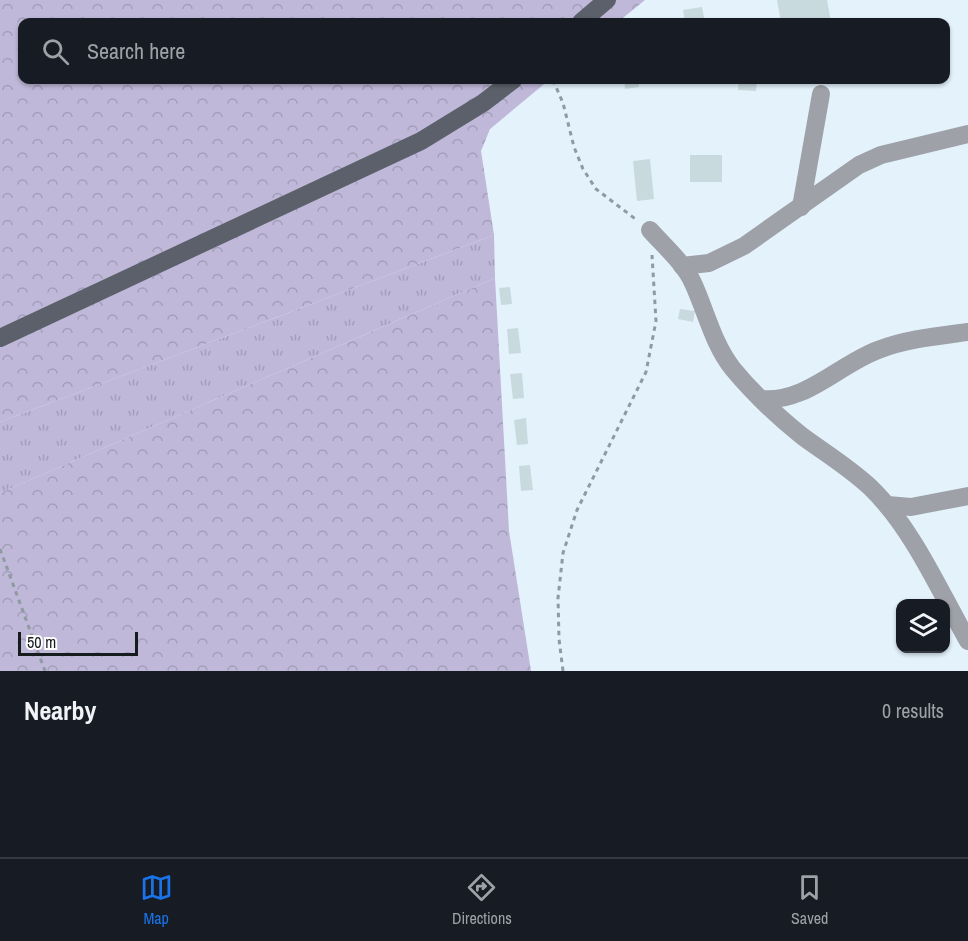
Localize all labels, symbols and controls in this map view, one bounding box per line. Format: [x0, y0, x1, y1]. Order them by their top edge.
search box [18, 18, 950, 84]
icon: search [39, 35, 72, 68]
text: Search here [87, 36, 185, 66]
map controls [896, 599, 950, 653]
button: layers [896, 599, 950, 653]
scale bar [18, 629, 138, 656]
text: 50 m [27, 631, 56, 653]
text: Nearby [24, 693, 96, 728]
text: 0 results [882, 697, 944, 724]
tab: Map [140, 871, 173, 929]
tab: Directions [452, 871, 512, 929]
tab: Saved [791, 871, 828, 929]

